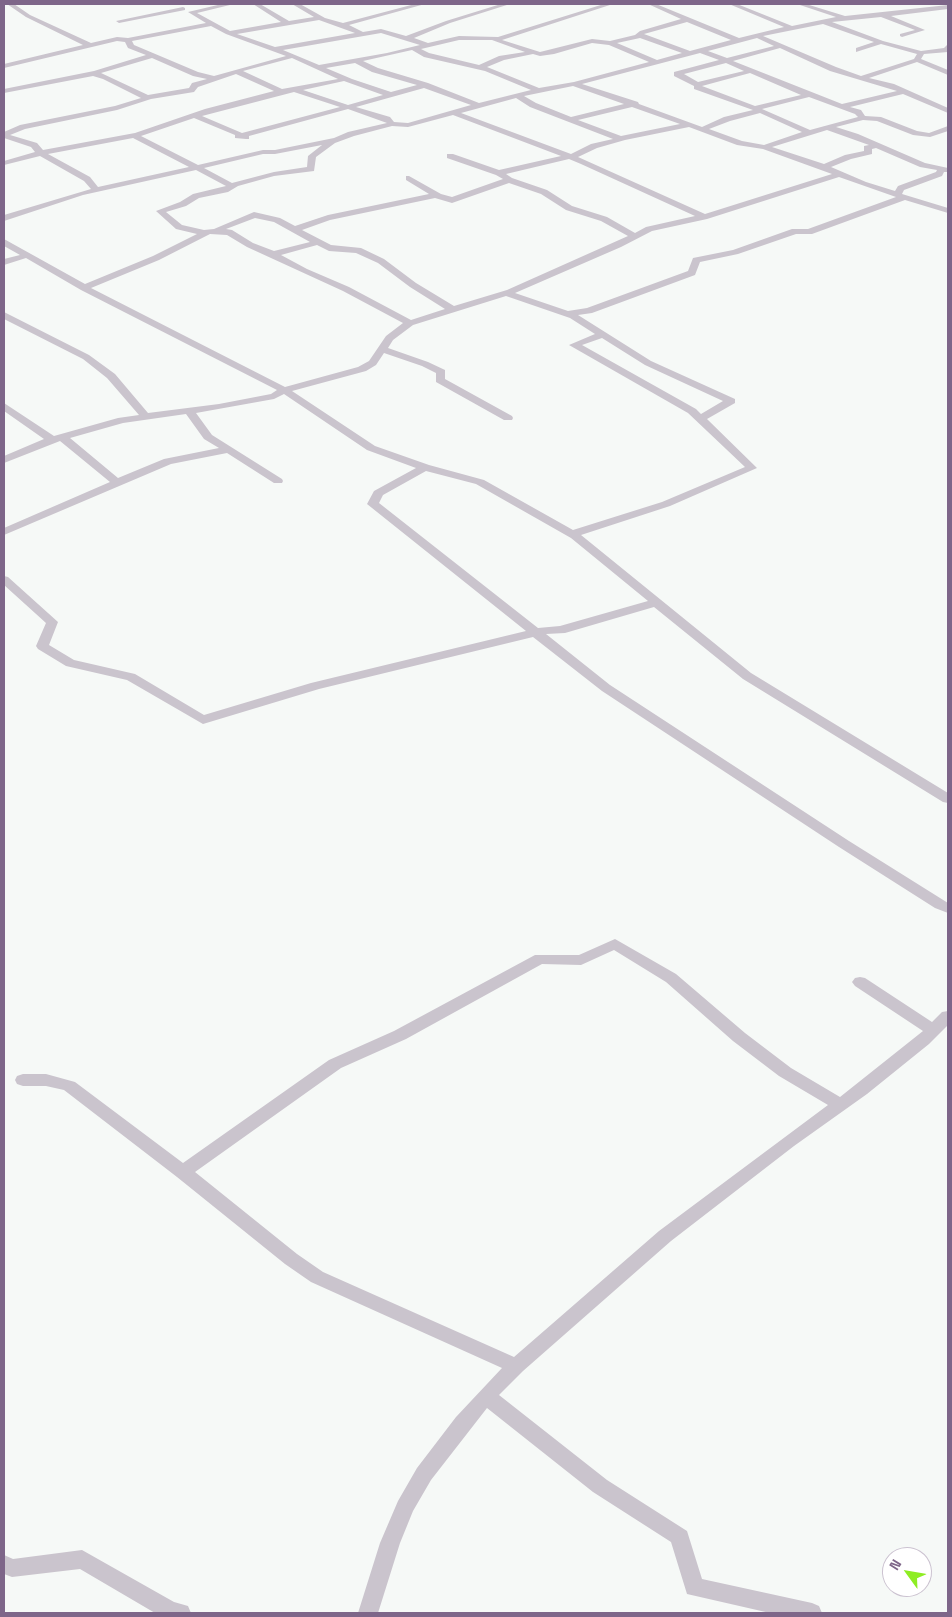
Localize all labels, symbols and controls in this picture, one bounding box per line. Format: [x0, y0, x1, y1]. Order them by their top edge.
north arrow [882, 1547, 932, 1597]
text: N [885, 1556, 905, 1573]

